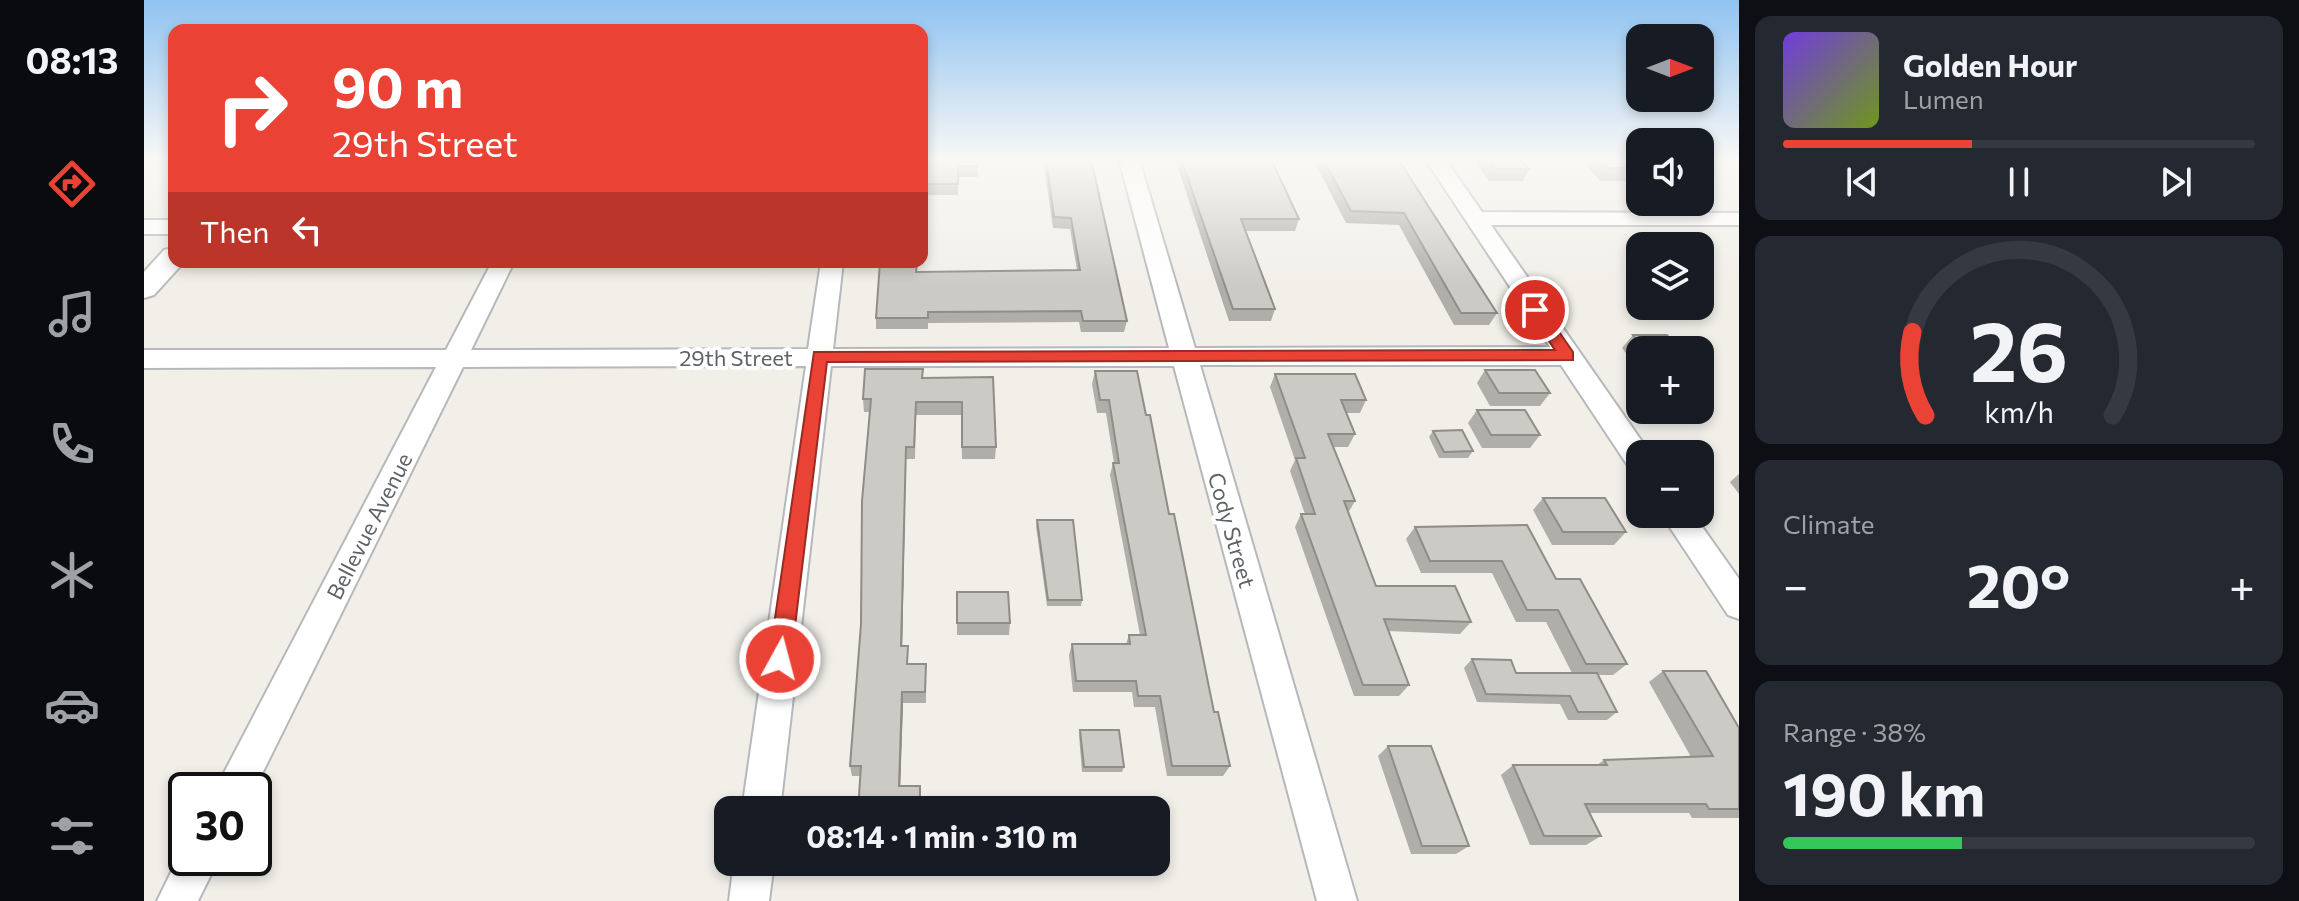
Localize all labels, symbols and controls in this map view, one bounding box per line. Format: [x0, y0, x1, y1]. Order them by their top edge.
north arrow [1626, 24, 1714, 112]
map controls [1626, 24, 1714, 528]
text: 08:13 [26, 37, 118, 81]
text: Golden Hour [1903, 46, 2077, 83]
text: 90 m [332, 51, 463, 120]
icon: right [200, 56, 304, 160]
text: Lumen [1903, 83, 1984, 114]
text: 29th Street [332, 120, 518, 164]
button: sound [1626, 128, 1714, 216]
icon: directions [44, 156, 100, 212]
icon: previous [1840, 160, 1884, 204]
icon: pause [1997, 160, 2041, 204]
icon: next [2154, 160, 2198, 204]
icon: left [285, 208, 329, 252]
text: Then [200, 212, 269, 249]
button: layers [1626, 232, 1714, 320]
pin [1501, 276, 1569, 344]
icon: music [44, 286, 100, 342]
icon: arrive [1513, 288, 1557, 332]
text: 26 [1970, 297, 2068, 399]
button: + [1626, 336, 1714, 424]
street label: 29th Street [679, 344, 793, 371]
text: km/h [1984, 395, 2054, 430]
icon: phone [44, 416, 100, 472]
button: − [1626, 440, 1714, 528]
street label: Bellevue Avenue [320, 448, 418, 604]
street label: Cody Street [1203, 469, 1261, 591]
text: Climate [1783, 508, 1875, 539]
icon: climate [44, 547, 100, 603]
text: 20° [1967, 547, 2070, 620]
text: − [1783, 557, 1808, 611]
text: + [2229, 557, 2255, 611]
position arrow [738, 617, 822, 701]
icon: car [44, 677, 100, 733]
text: Range · 38% [1783, 716, 1926, 747]
text: 190 km [1783, 755, 1985, 828]
speed limit sign: 30 [168, 772, 272, 876]
icon: filters [44, 808, 100, 864]
text: 08:14 · 1 min · 310 m [806, 817, 1078, 854]

